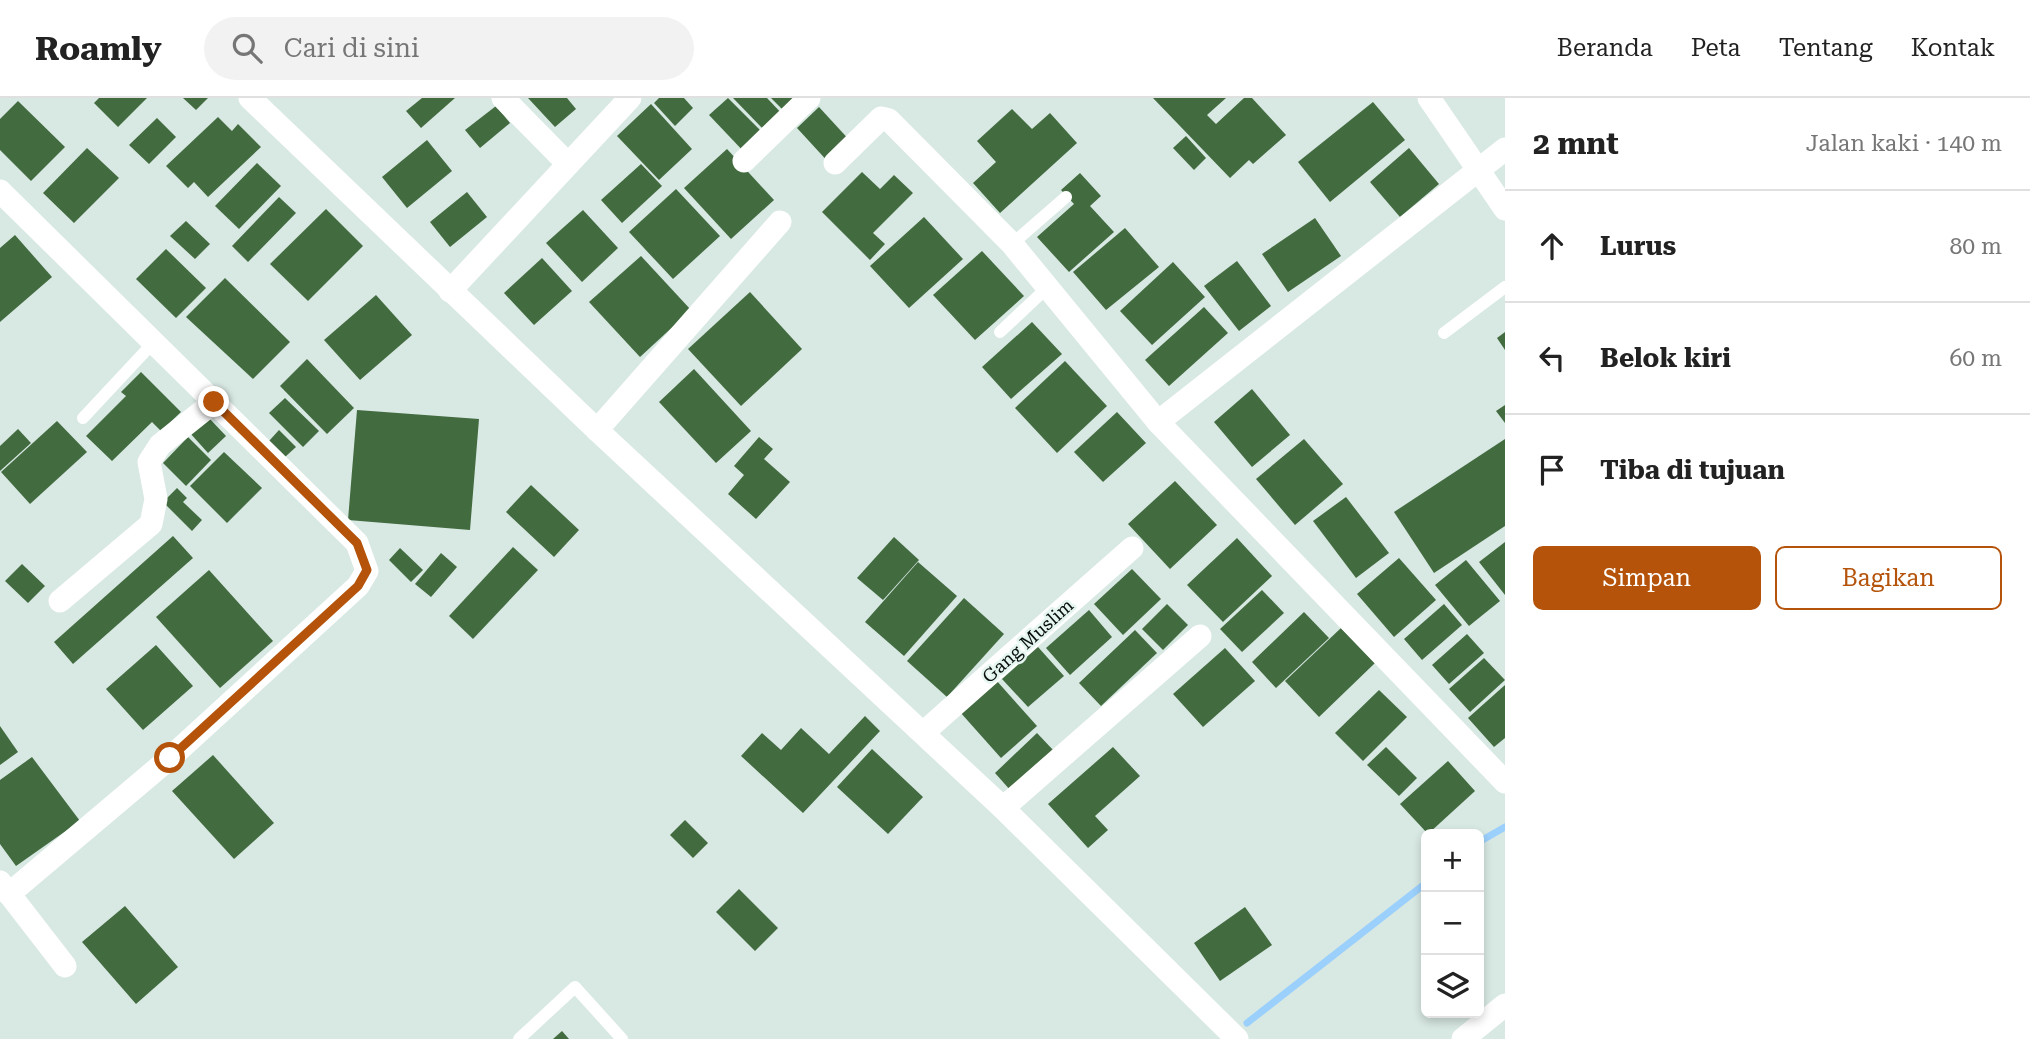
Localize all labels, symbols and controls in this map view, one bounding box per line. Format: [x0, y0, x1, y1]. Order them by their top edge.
search box [204, 17, 694, 80]
text: Roamly [35, 29, 162, 68]
icon: search [228, 29, 266, 67]
text: Cari di sini [284, 33, 419, 63]
text: Beranda [1557, 34, 1653, 62]
text: Peta [1691, 34, 1741, 62]
text: Tentang [1779, 34, 1873, 62]
text: Kontak [1911, 34, 1995, 62]
text: 2 mnt [1533, 126, 1619, 161]
text: Jalan kaki · 140 m [1806, 130, 2002, 157]
icon: ahead [1533, 227, 1571, 265]
text: Lurus [1600, 231, 1676, 261]
text: 80 m [1949, 233, 2002, 260]
icon: left [1533, 339, 1571, 377]
text: Belok kiri [1600, 343, 1731, 373]
text: 60 m [1949, 345, 2002, 372]
route end [198, 386, 229, 417]
icon: arrive [1533, 451, 1571, 489]
text: Tiba di tujuan [1600, 455, 1785, 485]
button: Simpan [1533, 546, 1761, 610]
button: Bagikan [1775, 546, 2002, 610]
street label: Gang Muslim [978, 594, 1077, 687]
route start [154, 742, 185, 773]
map controls [1421, 829, 1484, 1018]
button: + [1421, 829, 1484, 892]
button: − [1421, 892, 1484, 955]
button: layers [1421, 955, 1484, 1018]

